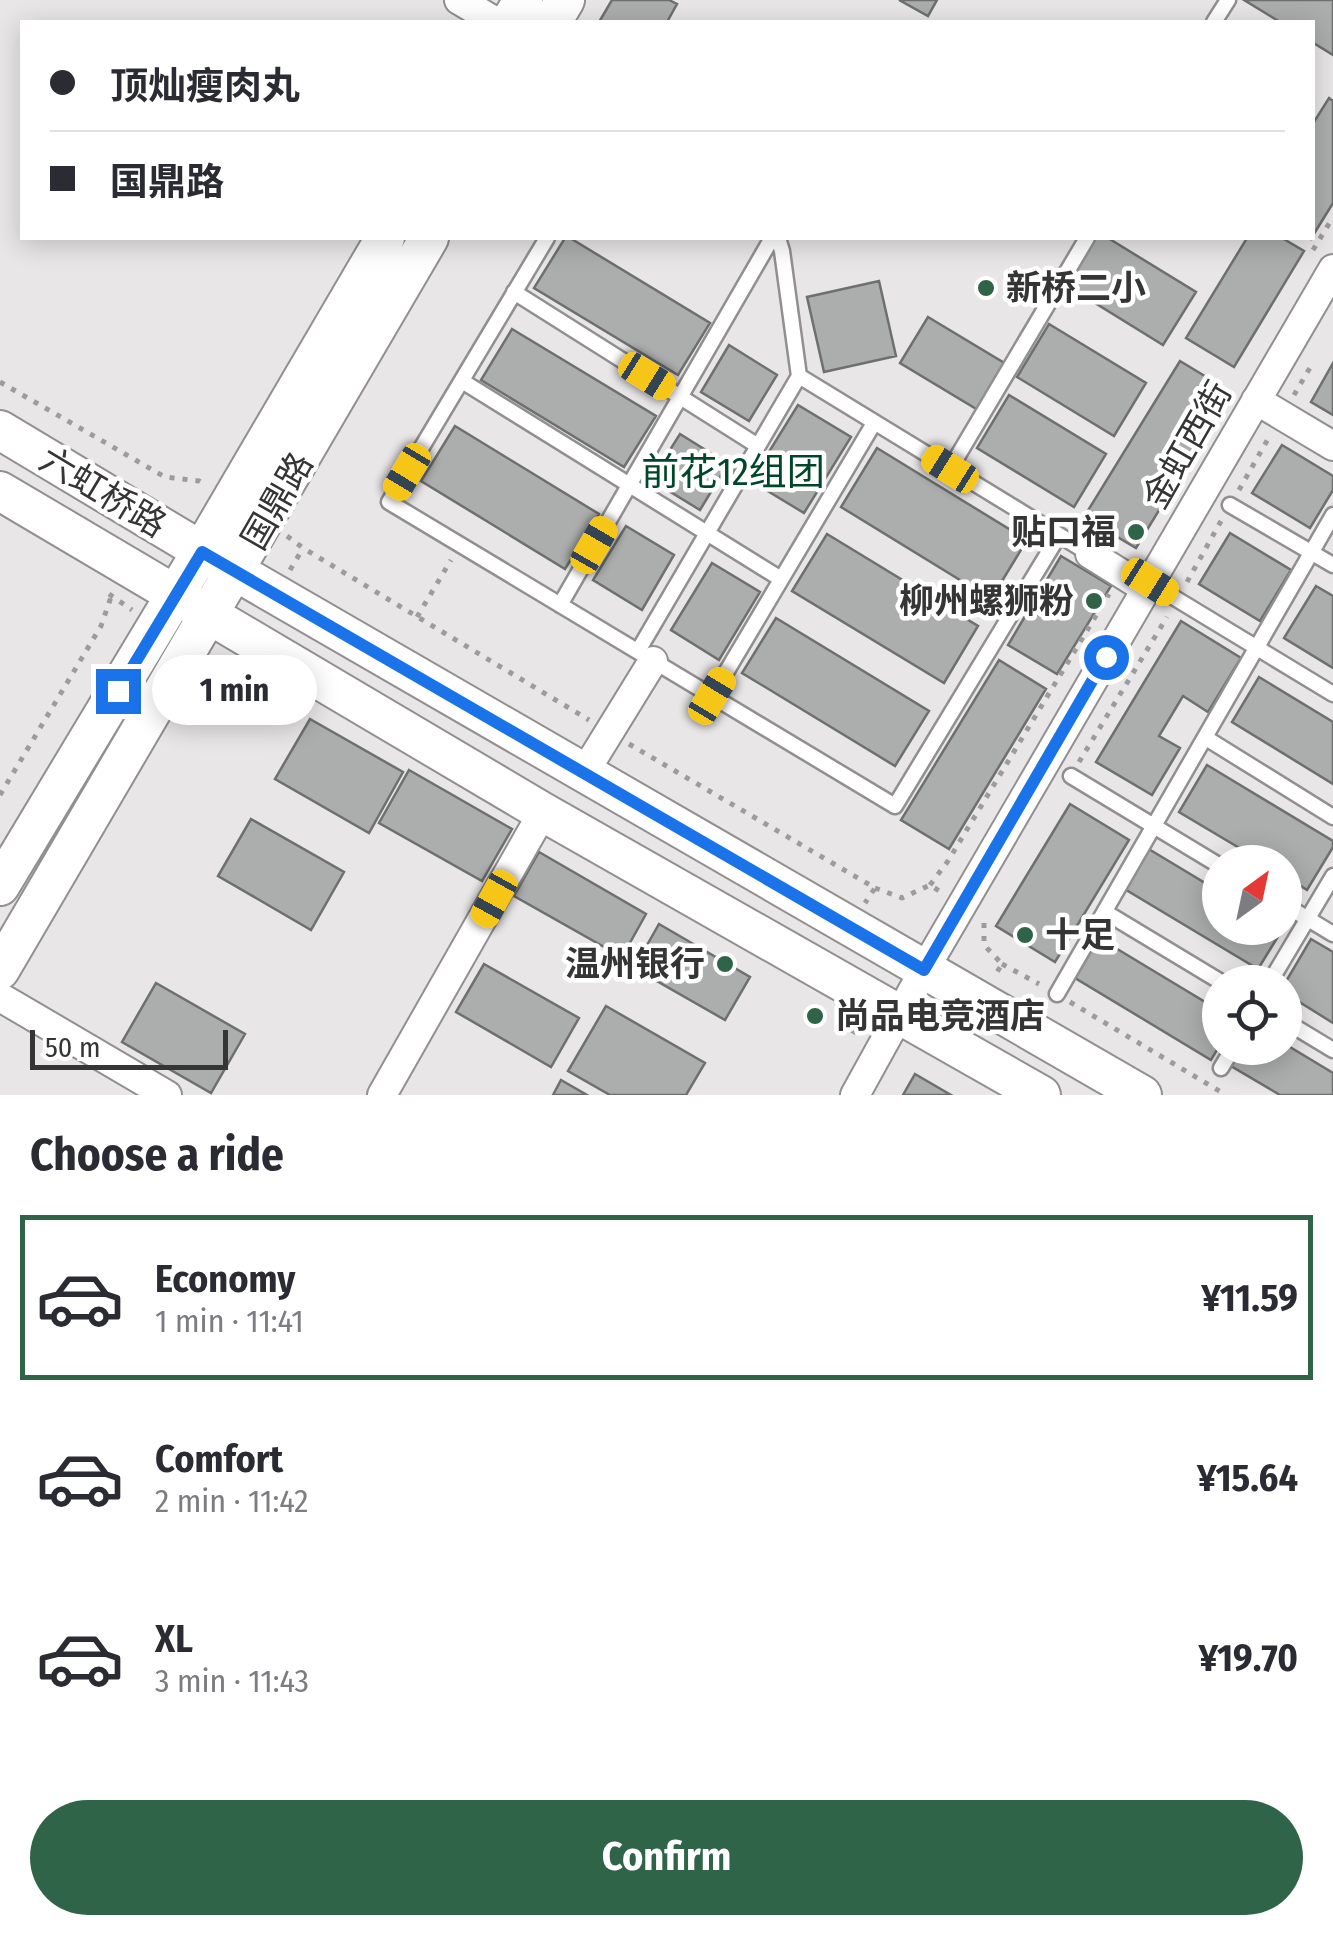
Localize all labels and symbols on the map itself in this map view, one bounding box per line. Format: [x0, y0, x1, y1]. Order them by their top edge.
place label: 新桥二小 [1006, 267, 1146, 309]
marker: 新桥二小 [975, 277, 997, 299]
car [614, 347, 680, 405]
street label: 金虹西街 [1134, 374, 1240, 516]
street label: 六虹桥路 [32, 438, 174, 546]
car [379, 439, 435, 505]
car [917, 440, 983, 498]
street label: 国鼎路 [233, 445, 321, 557]
district label: 前花12组团 [641, 449, 825, 495]
place label: 贴口福 [1011, 511, 1116, 553]
car [566, 512, 622, 578]
marker: 贴口福 [1125, 521, 1147, 543]
car [1117, 553, 1183, 611]
place label: 柳州螺狮粉 [899, 580, 1074, 622]
marker: 柳州螺狮粉 [1083, 590, 1105, 612]
route start [1084, 635, 1129, 680]
callout: 1 min [153, 656, 318, 726]
car [684, 663, 740, 729]
route end [96, 669, 141, 714]
north arrow [1202, 845, 1302, 945]
car [466, 865, 522, 933]
place label: 十足 [1045, 914, 1115, 956]
marker: 十足 [1014, 924, 1036, 946]
place label: 温州银行 [565, 943, 705, 985]
marker: 温州银行 [714, 953, 736, 975]
place label: 尚品电竞酒店 [835, 995, 1045, 1037]
marker: 尚品电竞酒店 [804, 1005, 826, 1027]
scale bar [30, 1025, 228, 1070]

